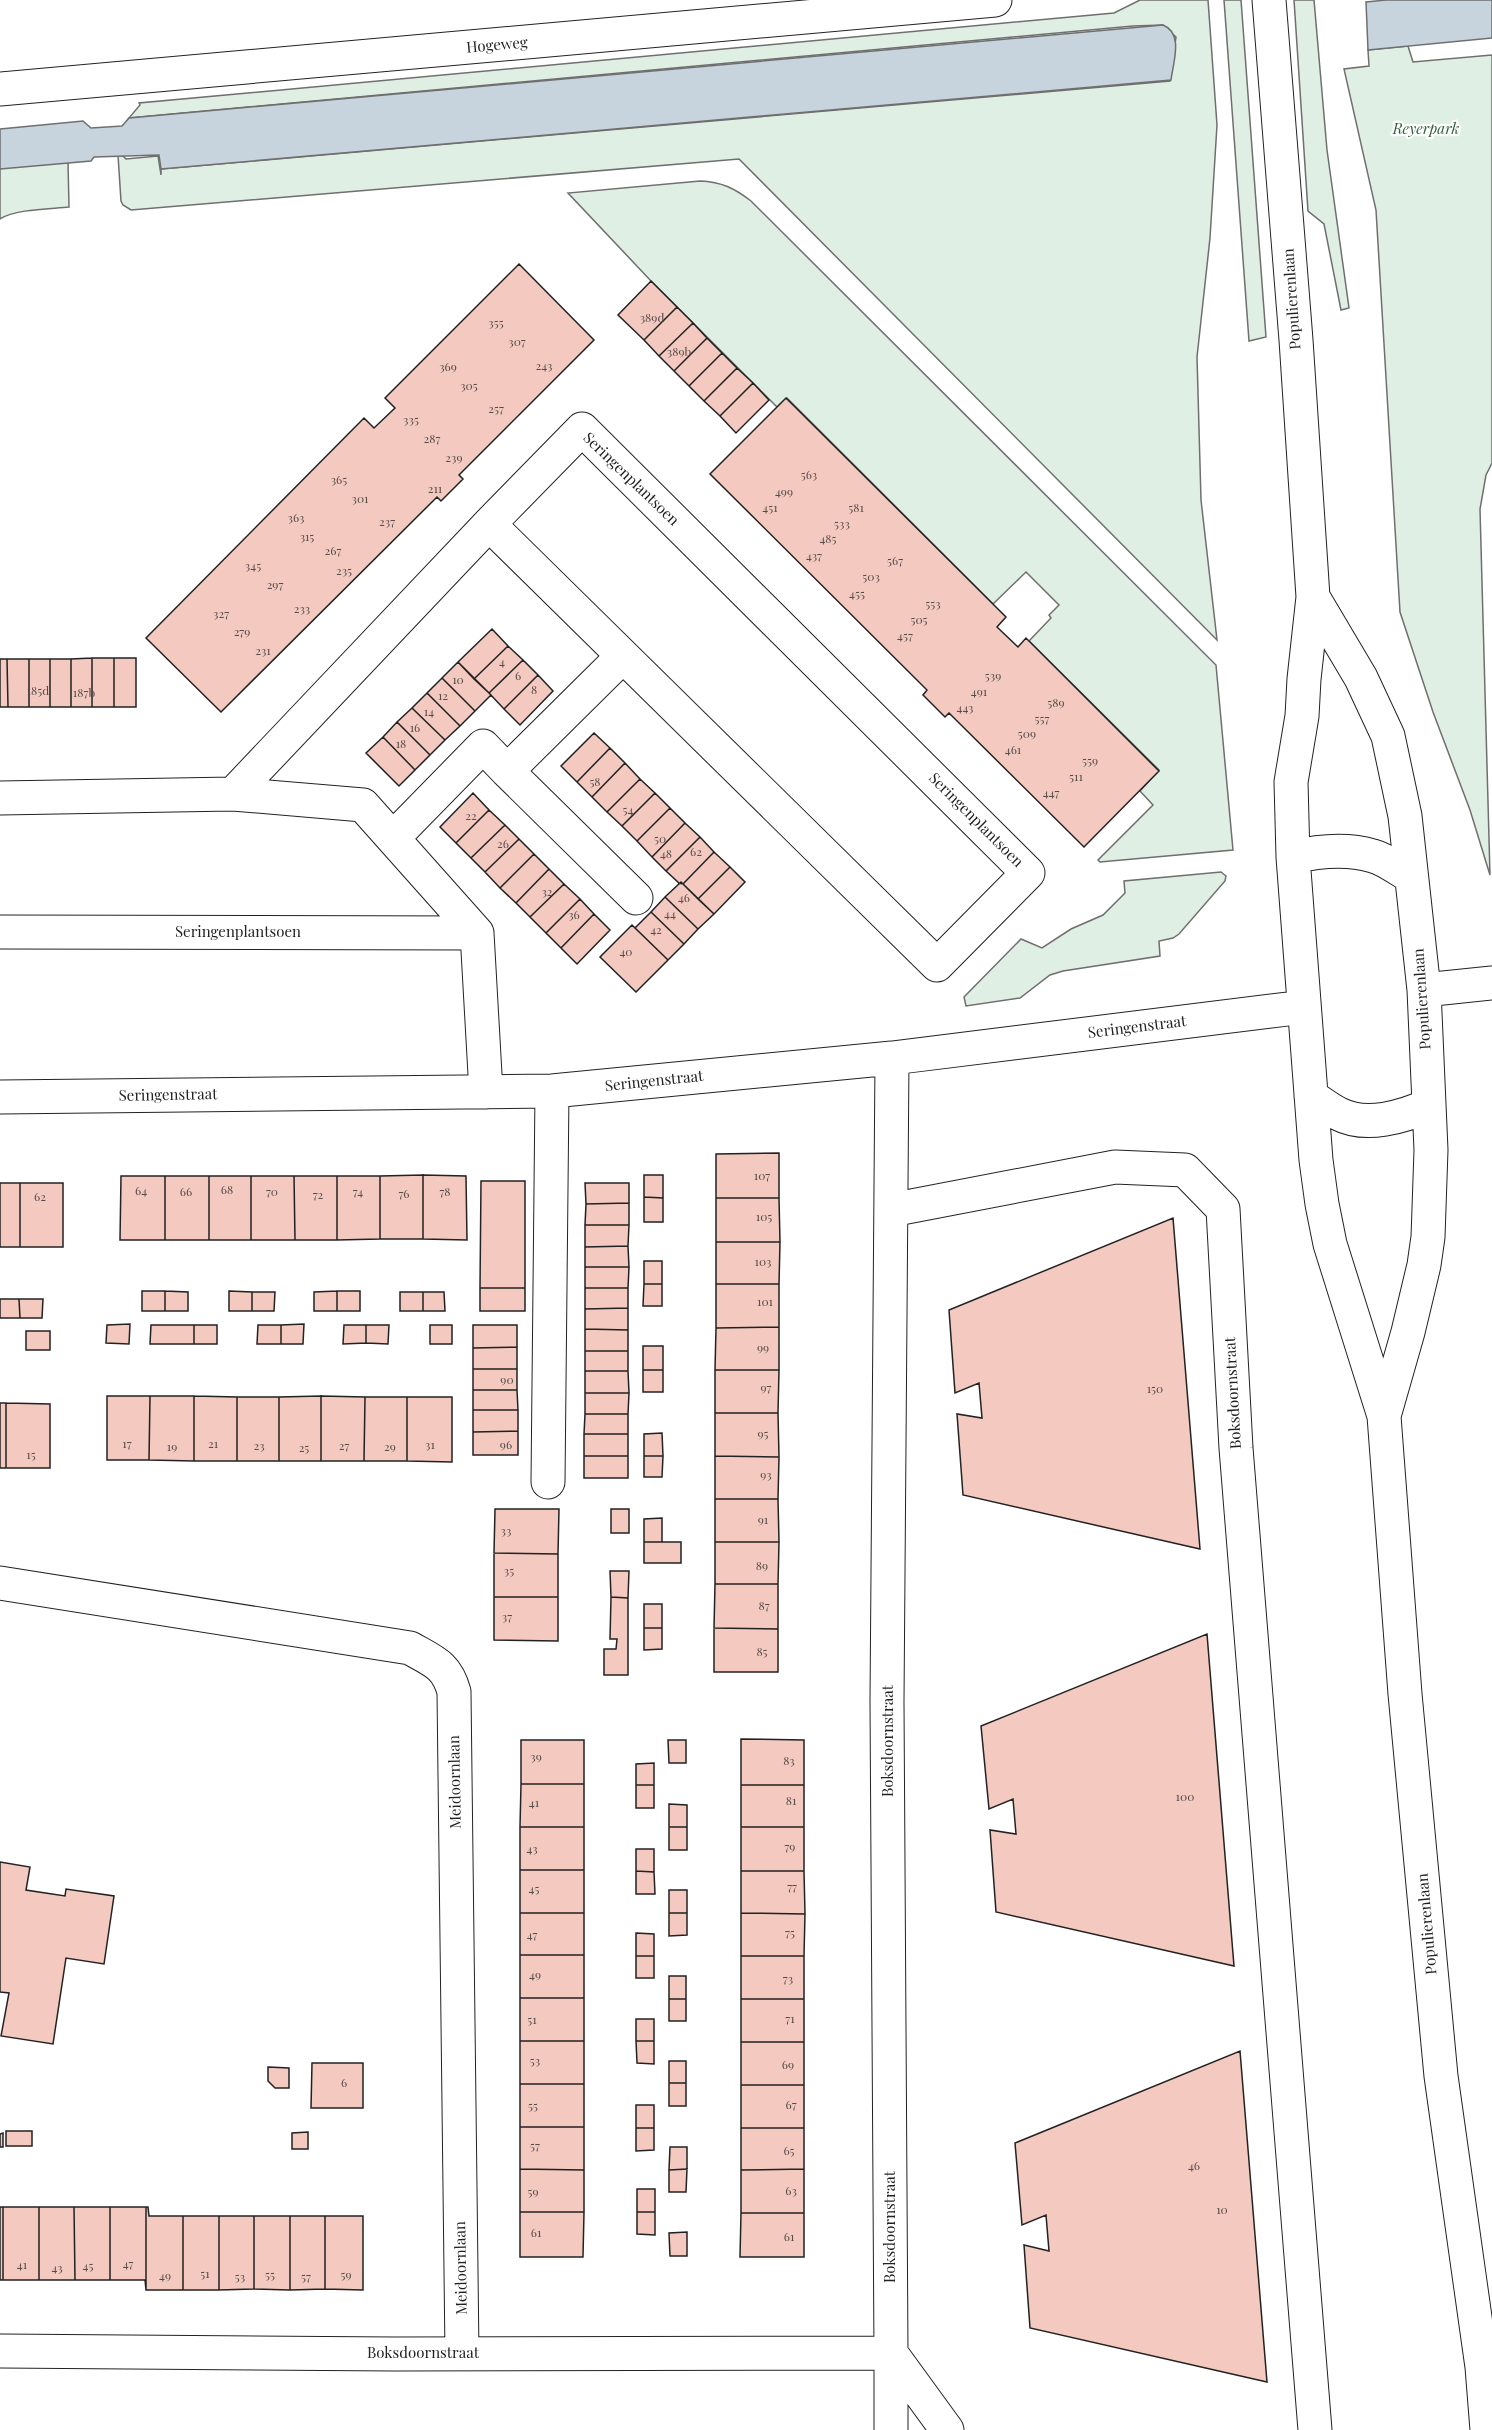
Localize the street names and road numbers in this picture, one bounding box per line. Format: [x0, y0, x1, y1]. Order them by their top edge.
street label: Hogeweg [465, 31, 529, 57]
street label: Populierenlaan [1277, 248, 1305, 350]
street label: Seringenplantsoen [579, 427, 684, 529]
street label: Seringenplantsoen [925, 768, 1028, 871]
street label: Seringenplantsoen [175, 921, 301, 941]
street label: Populierenlaan [1407, 948, 1435, 1050]
street label: Seringenstraat [1087, 1010, 1188, 1042]
street label: Seringenstraat [604, 1065, 705, 1095]
street label: Seringenstraat [118, 1083, 218, 1105]
street label: Boksdoornstraat [1219, 1336, 1245, 1450]
street label: Boksdoornstraat [877, 1684, 897, 1797]
street label: Meidoornlaan [443, 1735, 465, 1829]
street label: Populierenlaan [1412, 1873, 1440, 1976]
street label: Boksdoornstraat [879, 2170, 899, 2283]
street label: Meidoornlaan [449, 2221, 471, 2315]
street label: Boksdoornstraat [367, 2342, 480, 2362]

